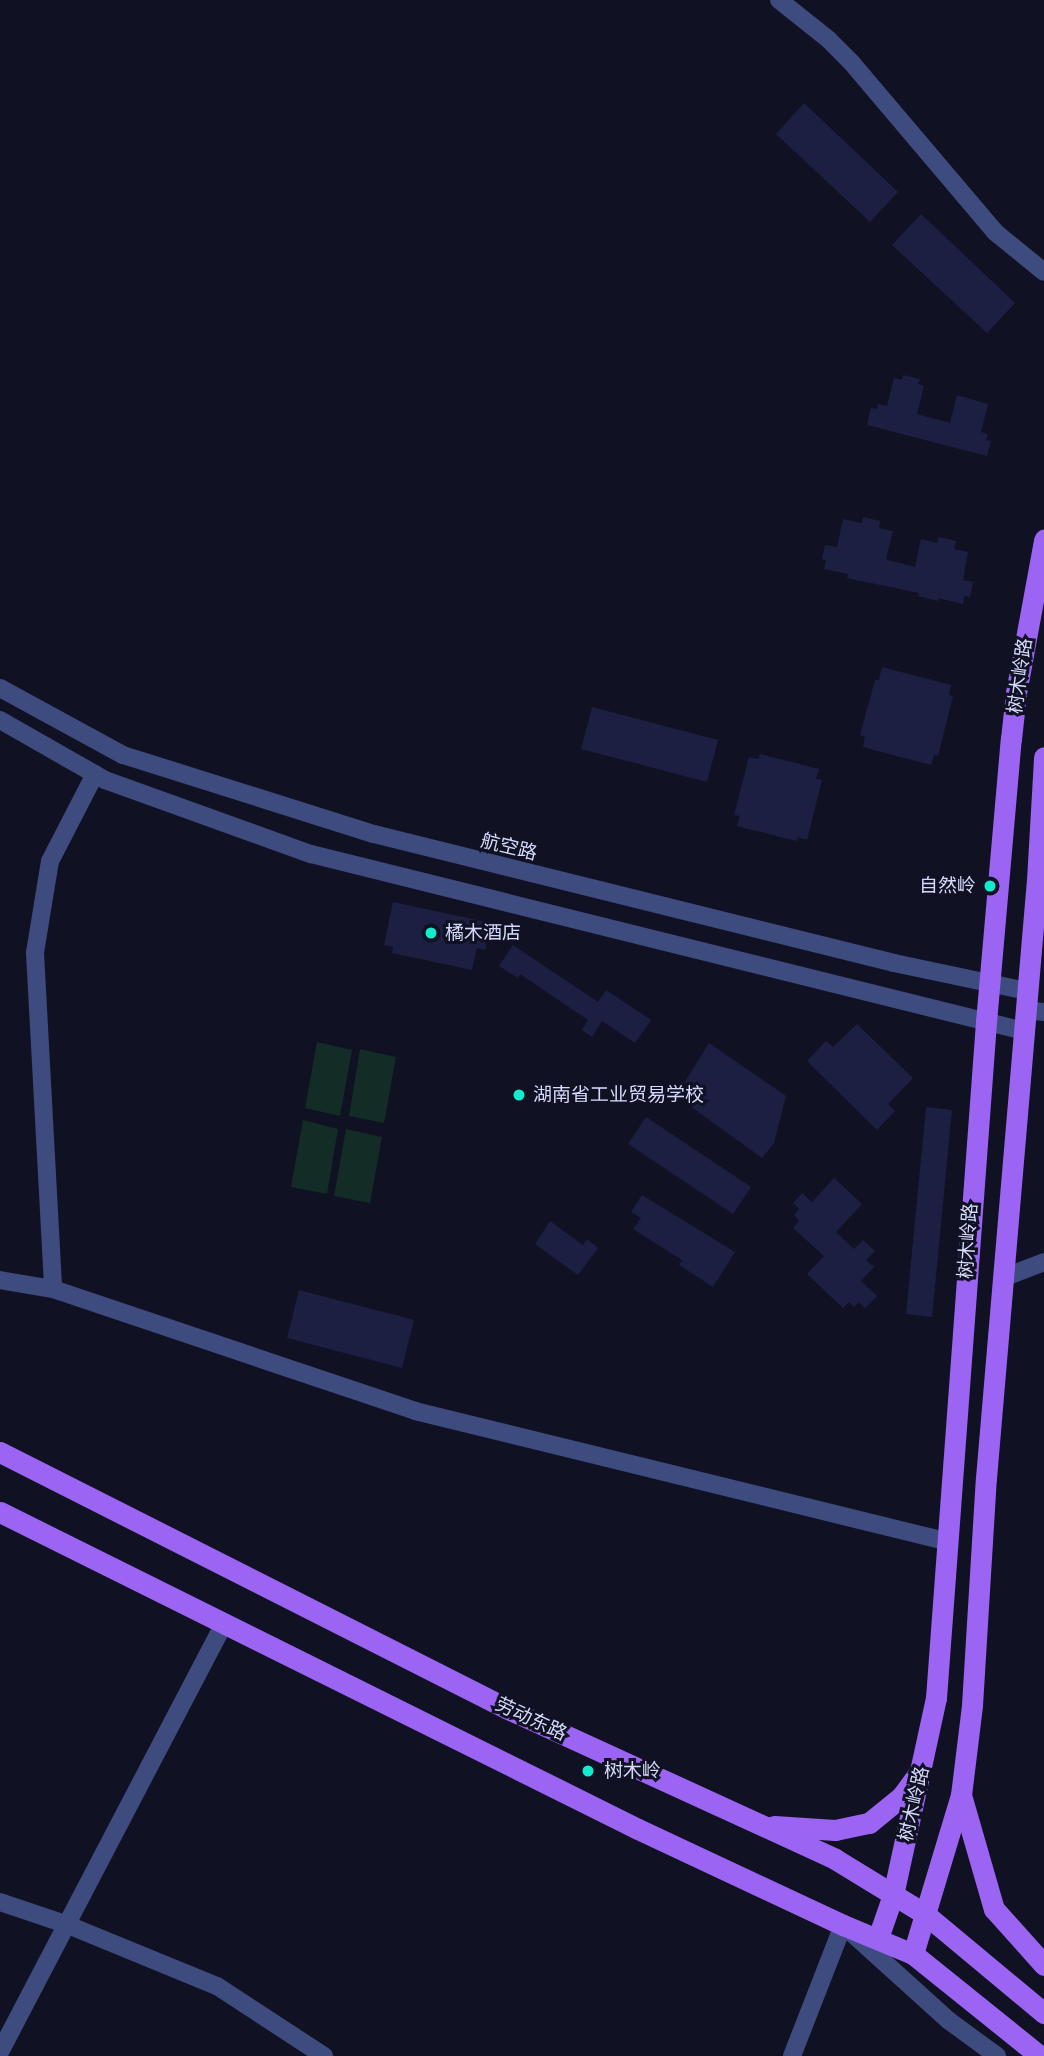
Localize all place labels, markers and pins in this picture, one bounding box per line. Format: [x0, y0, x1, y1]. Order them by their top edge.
place label: 自然岭 [919, 875, 976, 897]
marker: 自然岭 [982, 878, 998, 894]
place label: 橘木酒店 [445, 922, 521, 944]
marker: 橘木酒店 [423, 925, 439, 941]
place label: 湖南省工业贸易学校 [533, 1084, 704, 1106]
marker: 湖南省工业贸易学校 [511, 1087, 527, 1103]
place label: 树木岭 [604, 1760, 661, 1782]
marker: 树木岭 [578, 1761, 598, 1781]

